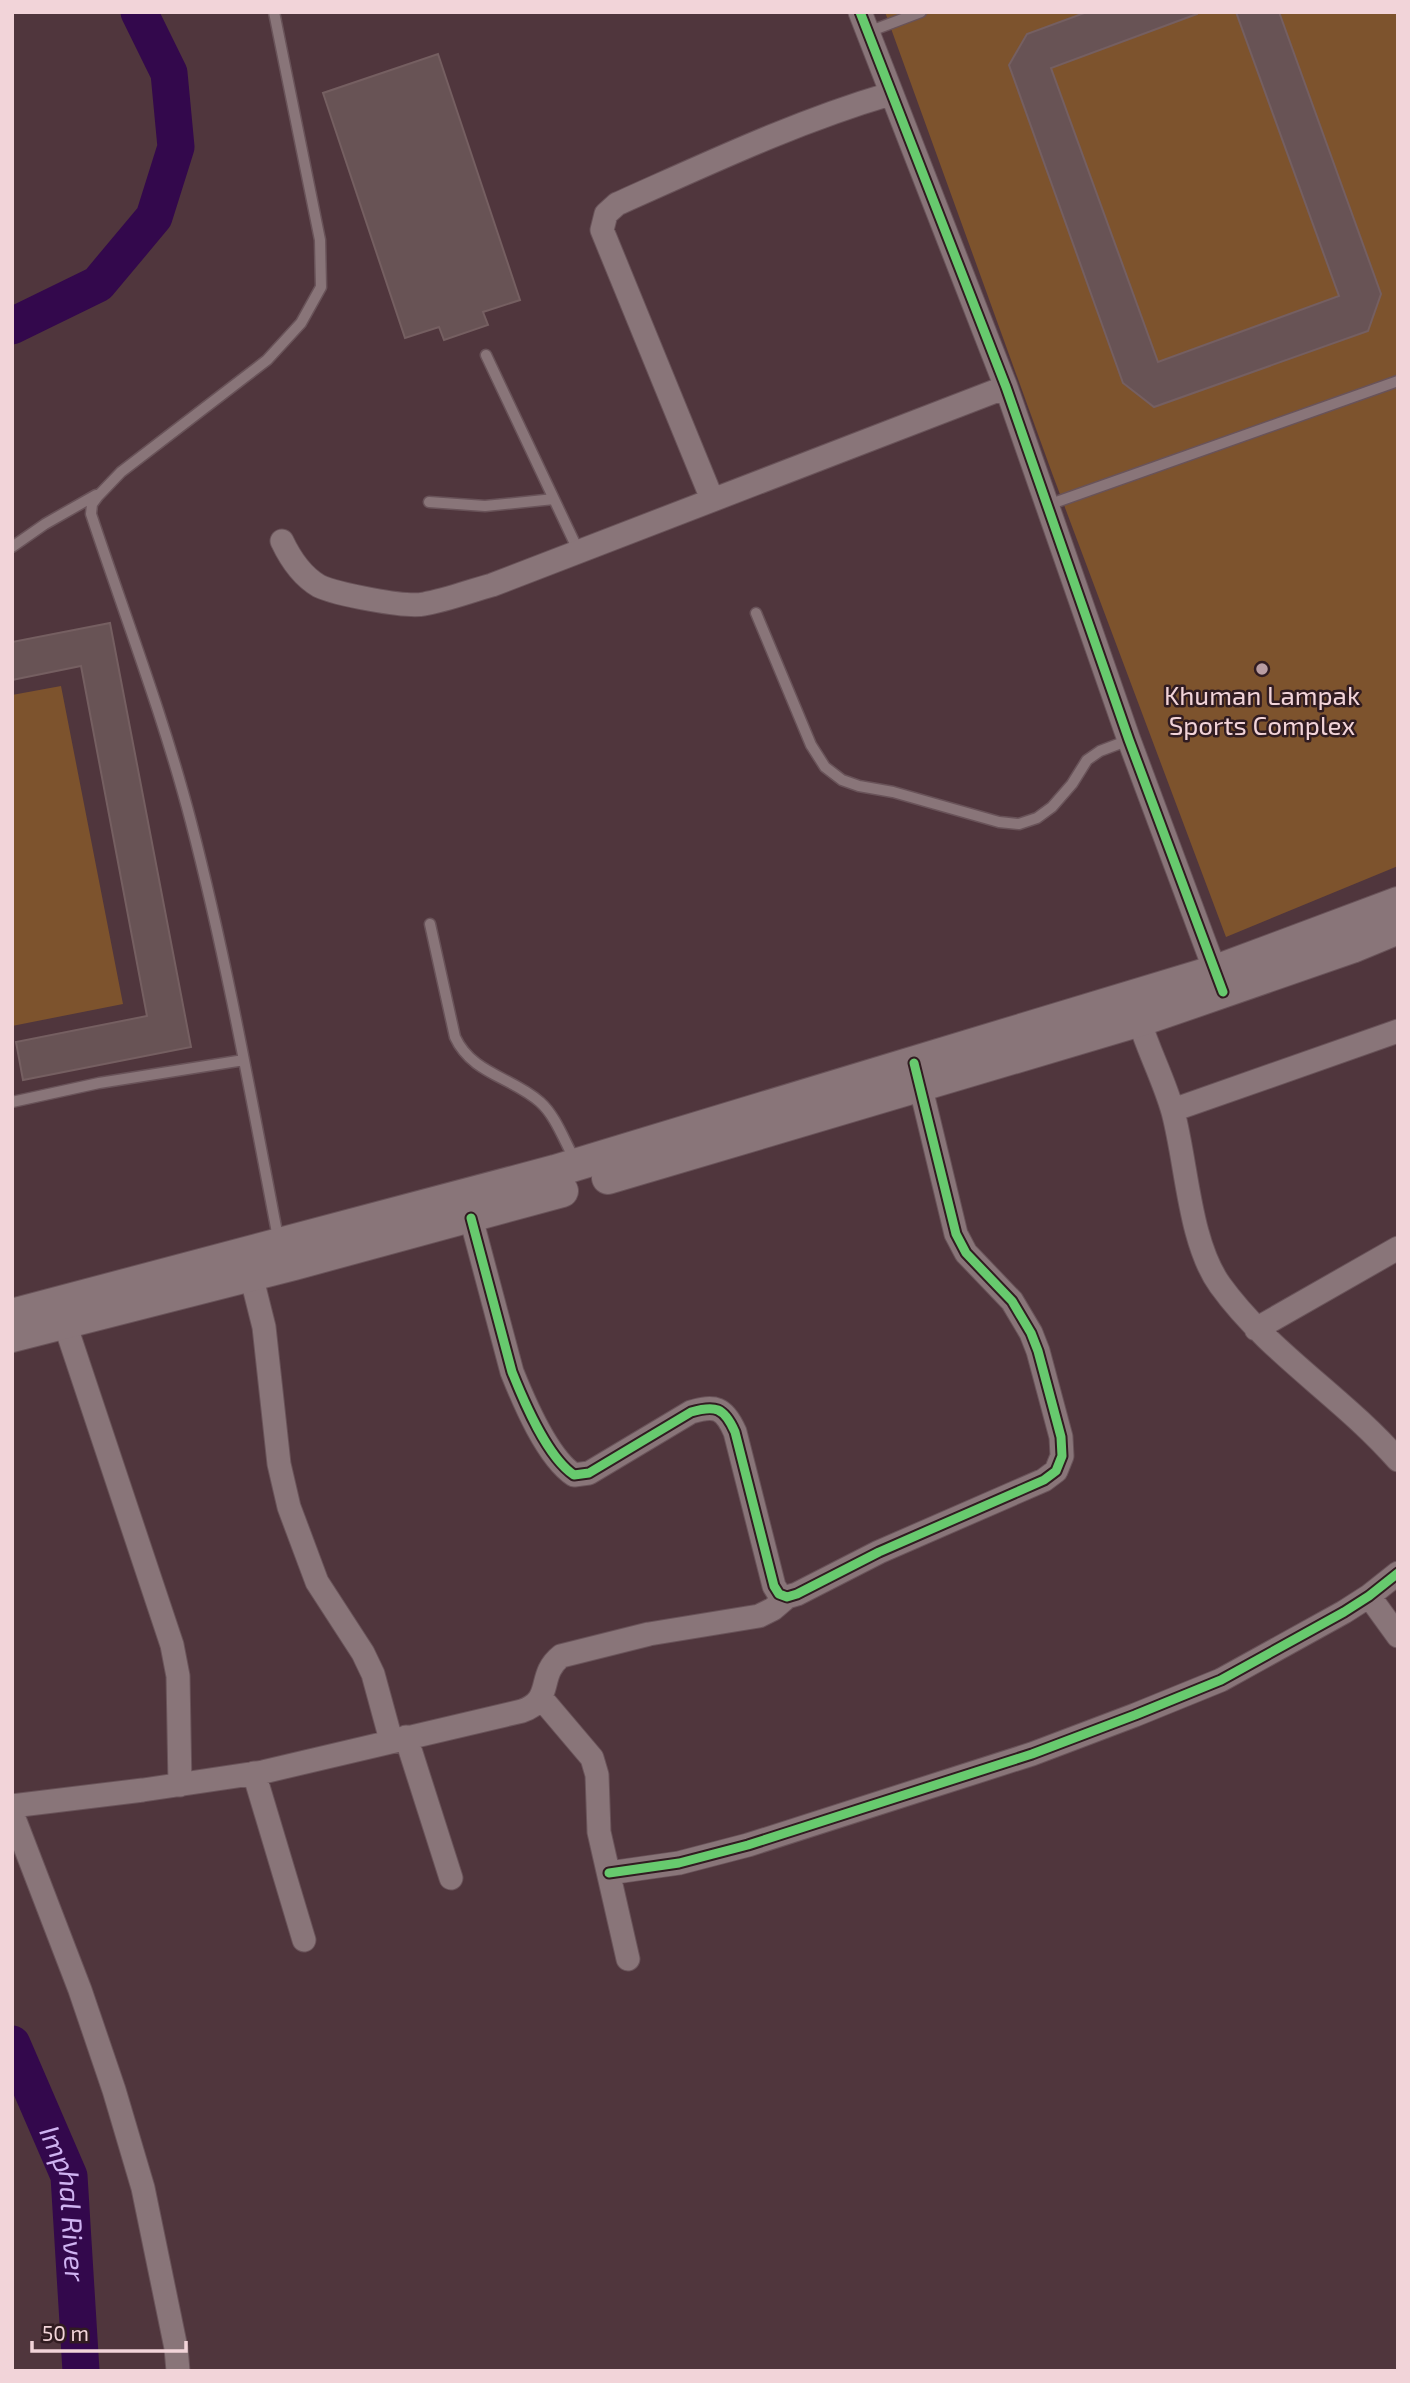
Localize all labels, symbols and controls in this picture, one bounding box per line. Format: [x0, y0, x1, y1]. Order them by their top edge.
marker: Khuman Lampak Sports Complex [1254, 661, 1270, 677]
place label: Khuman Lampak Sports Complex [1164, 679, 1360, 740]
water label: Imphal River [33, 2120, 94, 2283]
scale bar [32, 2310, 186, 2354]
text: 50 m [42, 2320, 89, 2345]

